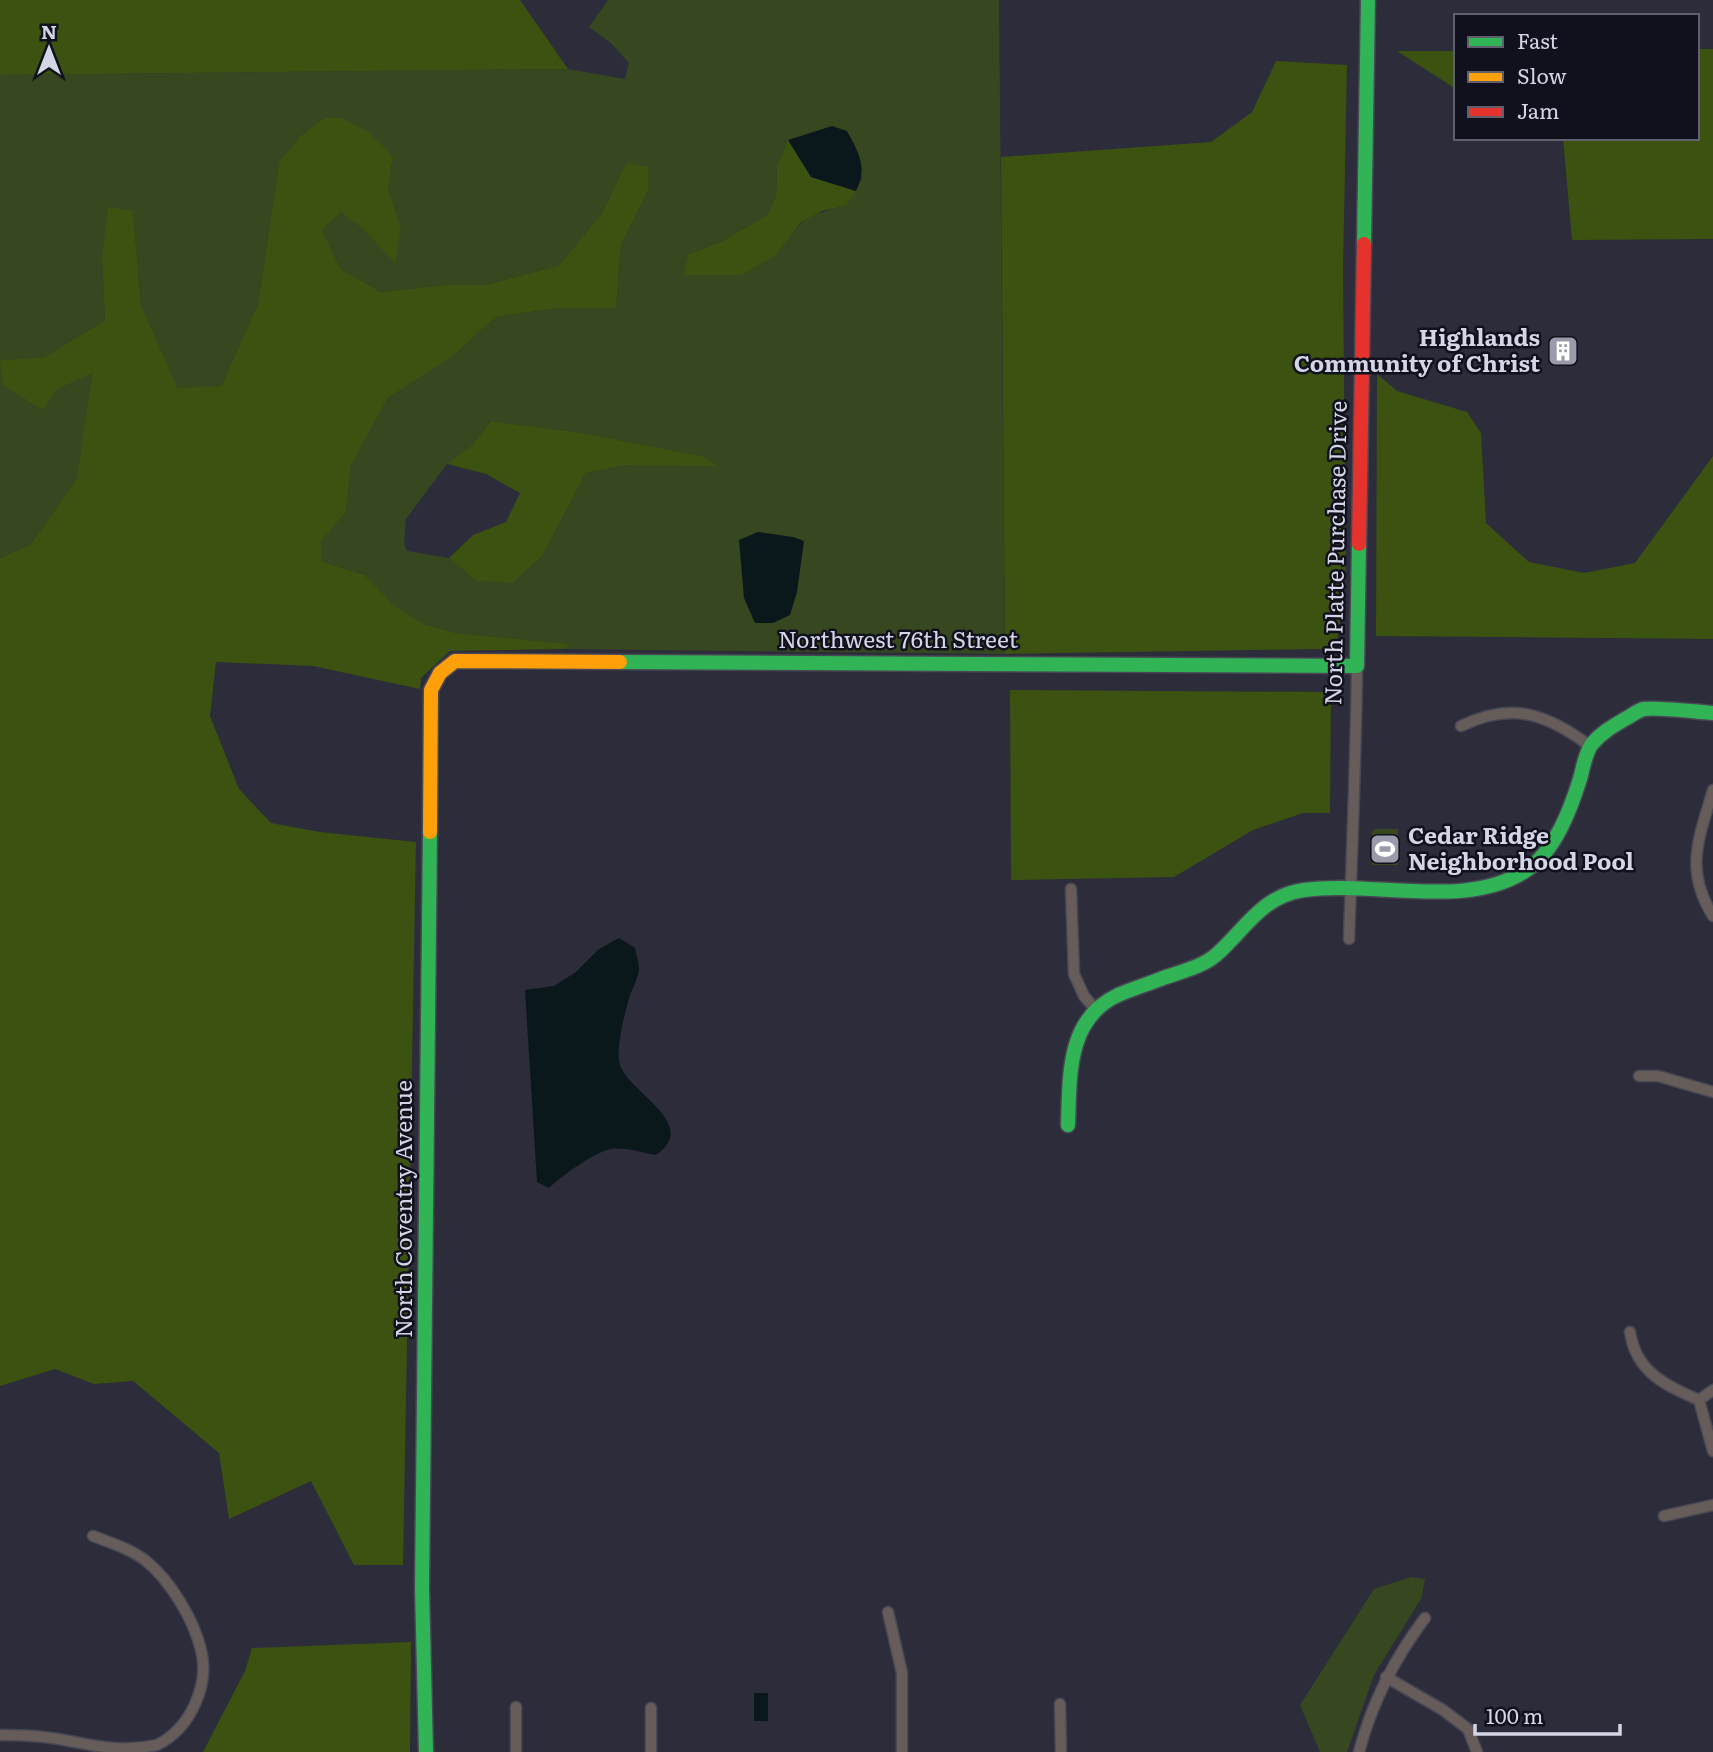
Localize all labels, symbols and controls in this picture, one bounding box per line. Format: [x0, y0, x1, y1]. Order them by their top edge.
north arrow [14, 14, 84, 84]
legend [1454, 14, 1699, 140]
text: N [41, 17, 57, 45]
text: Fast [1517, 24, 1558, 55]
text: Slow [1517, 59, 1567, 90]
text: Jam [1517, 94, 1559, 125]
place label: Highlands Community of Christ [1294, 319, 1540, 379]
building icon: Highlands Community of Christ [1546, 334, 1580, 368]
street label: North Platte Purchase Drive [1314, 400, 1354, 706]
street label: Northwest 76th Street [778, 621, 1019, 655]
place label: Cedar Ridge Neighborhood Pool [1408, 817, 1634, 877]
sports icon: Cedar Ridge Neighborhood Pool [1368, 832, 1402, 866]
street label: North Coventry Avenue [385, 1080, 419, 1338]
scale bar [1475, 1692, 1620, 1736]
text: 100 m [1486, 1699, 1543, 1730]

